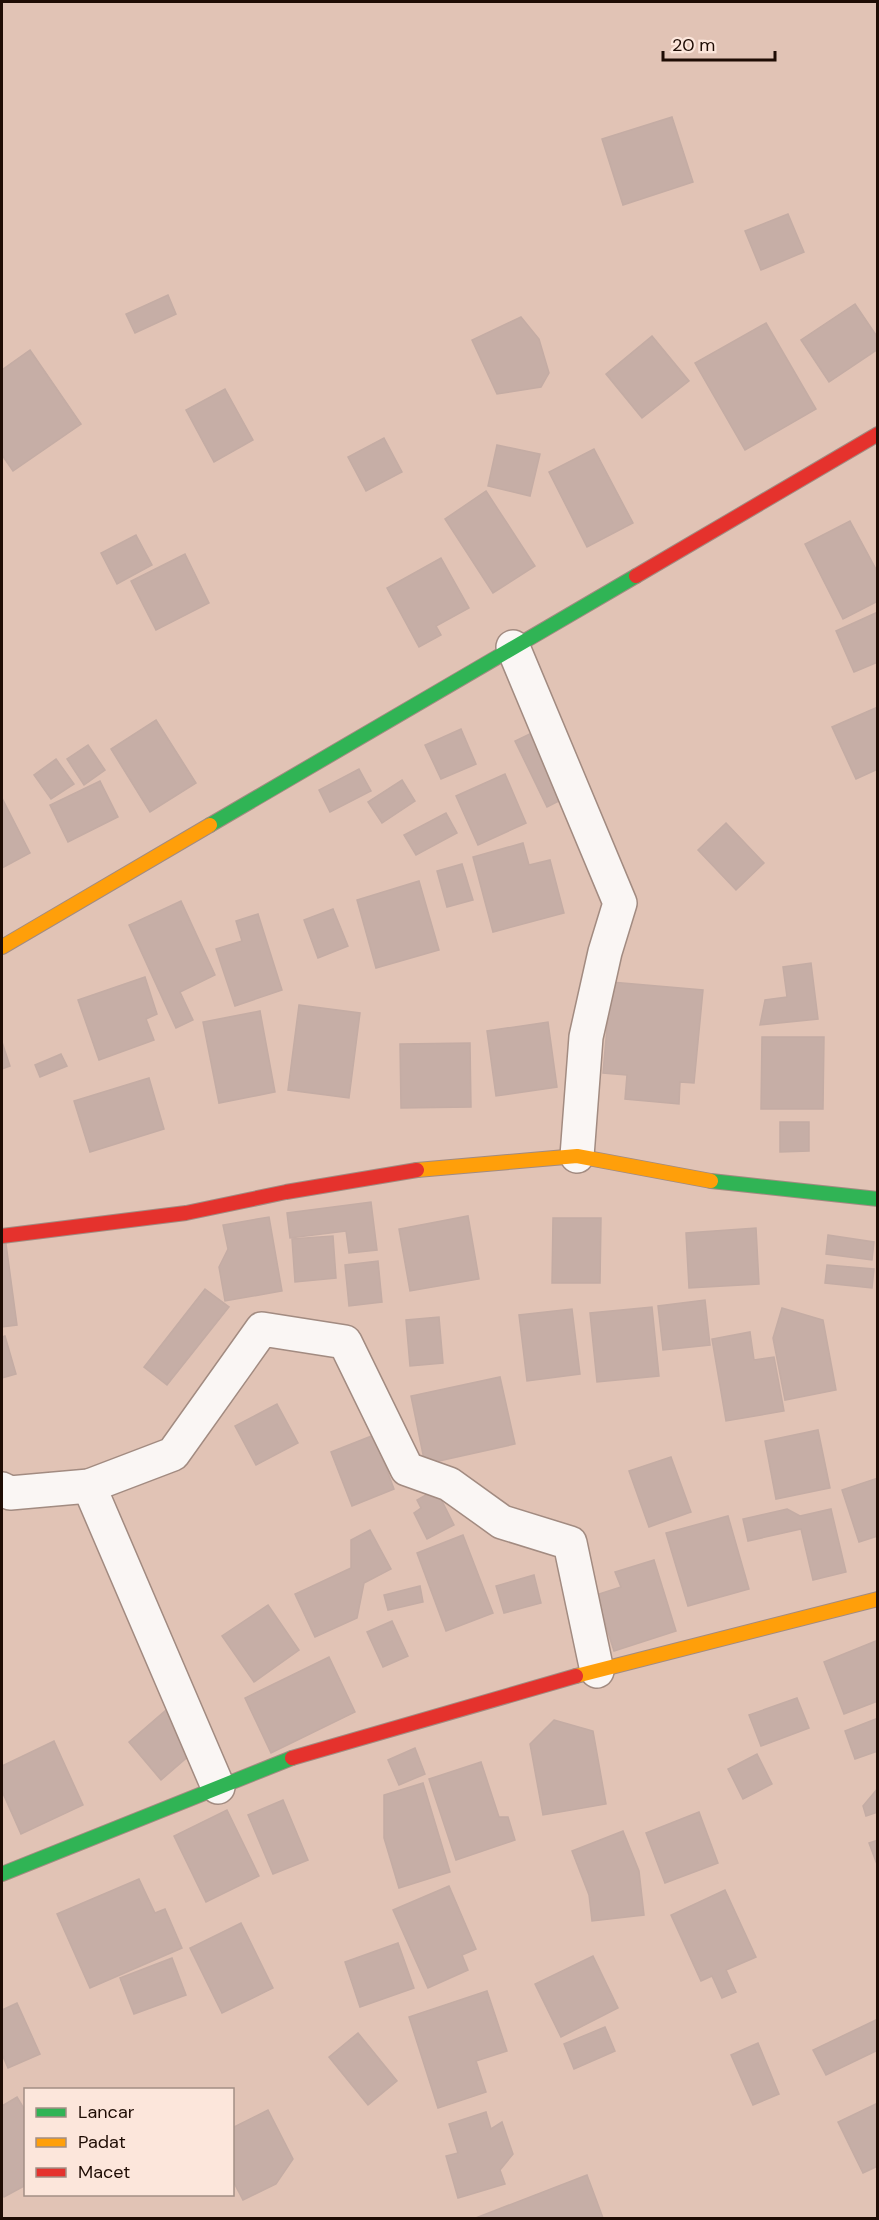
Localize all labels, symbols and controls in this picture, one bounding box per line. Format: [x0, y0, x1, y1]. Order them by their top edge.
scale bar [663, 24, 776, 62]
text: 20 m [672, 33, 715, 57]
legend [24, 2088, 234, 2196]
text: Lancar [78, 2100, 135, 2124]
text: Padat [78, 2130, 126, 2154]
text: Macet [78, 2160, 130, 2184]

